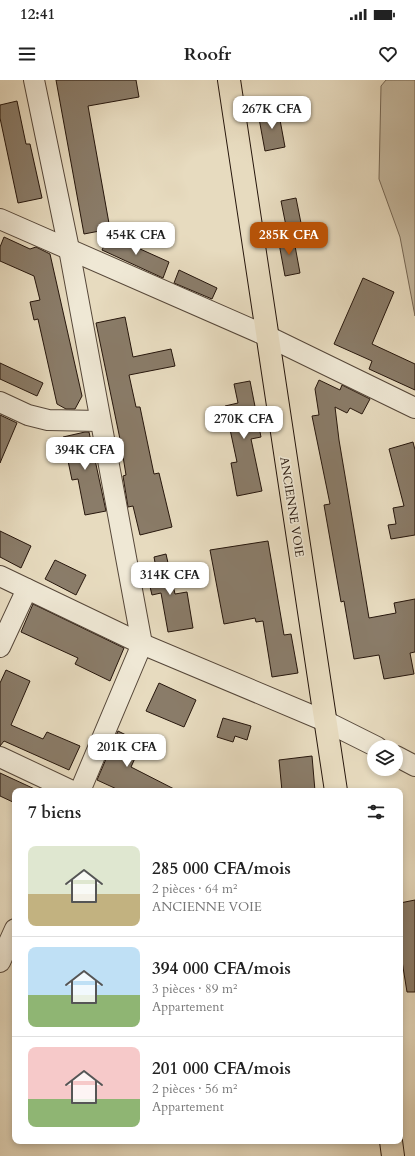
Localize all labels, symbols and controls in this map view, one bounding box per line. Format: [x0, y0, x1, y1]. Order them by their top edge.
text: 12:41 [20, 4, 55, 24]
text: Roofr [184, 42, 231, 67]
icon: menu [16, 43, 38, 65]
icon: heart [377, 43, 399, 65]
pin: 267K CFA [231, 96, 313, 130]
text: 267K CFA [242, 100, 302, 118]
pin: 454K CFA [95, 222, 177, 256]
pin: 285K CFA [248, 222, 330, 256]
text: 454K CFA [106, 226, 166, 244]
text: 285K CFA [259, 226, 319, 244]
pin: 270K CFA [203, 406, 285, 440]
text: 270K CFA [214, 410, 274, 428]
pin: 394K CFA [44, 437, 126, 471]
text: 394K CFA [55, 441, 115, 459]
street label: ANCIENNE VOIE [276, 456, 308, 558]
pin: 314K CFA [129, 562, 211, 596]
text: 314K CFA [140, 566, 200, 584]
pin: 201K CFA [86, 734, 168, 768]
text: 201K CFA [97, 738, 157, 756]
map controls [367, 740, 403, 776]
button: layers [367, 740, 403, 776]
text: 7 biens [28, 801, 81, 824]
icon: filters [365, 801, 387, 823]
text: 285 000 CFA/mois [152, 857, 291, 880]
icon: home [60, 862, 108, 910]
text: 2 pièces · 64 m² [152, 880, 237, 898]
text: ANCIENNE VOIE [152, 898, 262, 916]
text: 394 000 CFA/mois [152, 957, 291, 980]
icon: home [60, 963, 108, 1011]
text: 3 pièces · 89 m² [152, 980, 237, 998]
text: Appartement [152, 998, 224, 1016]
text: 201 000 CFA/mois [152, 1057, 291, 1080]
icon: home [60, 1063, 108, 1111]
text: 2 pièces · 56 m² [152, 1080, 237, 1098]
text: Appartement [152, 1098, 224, 1116]

